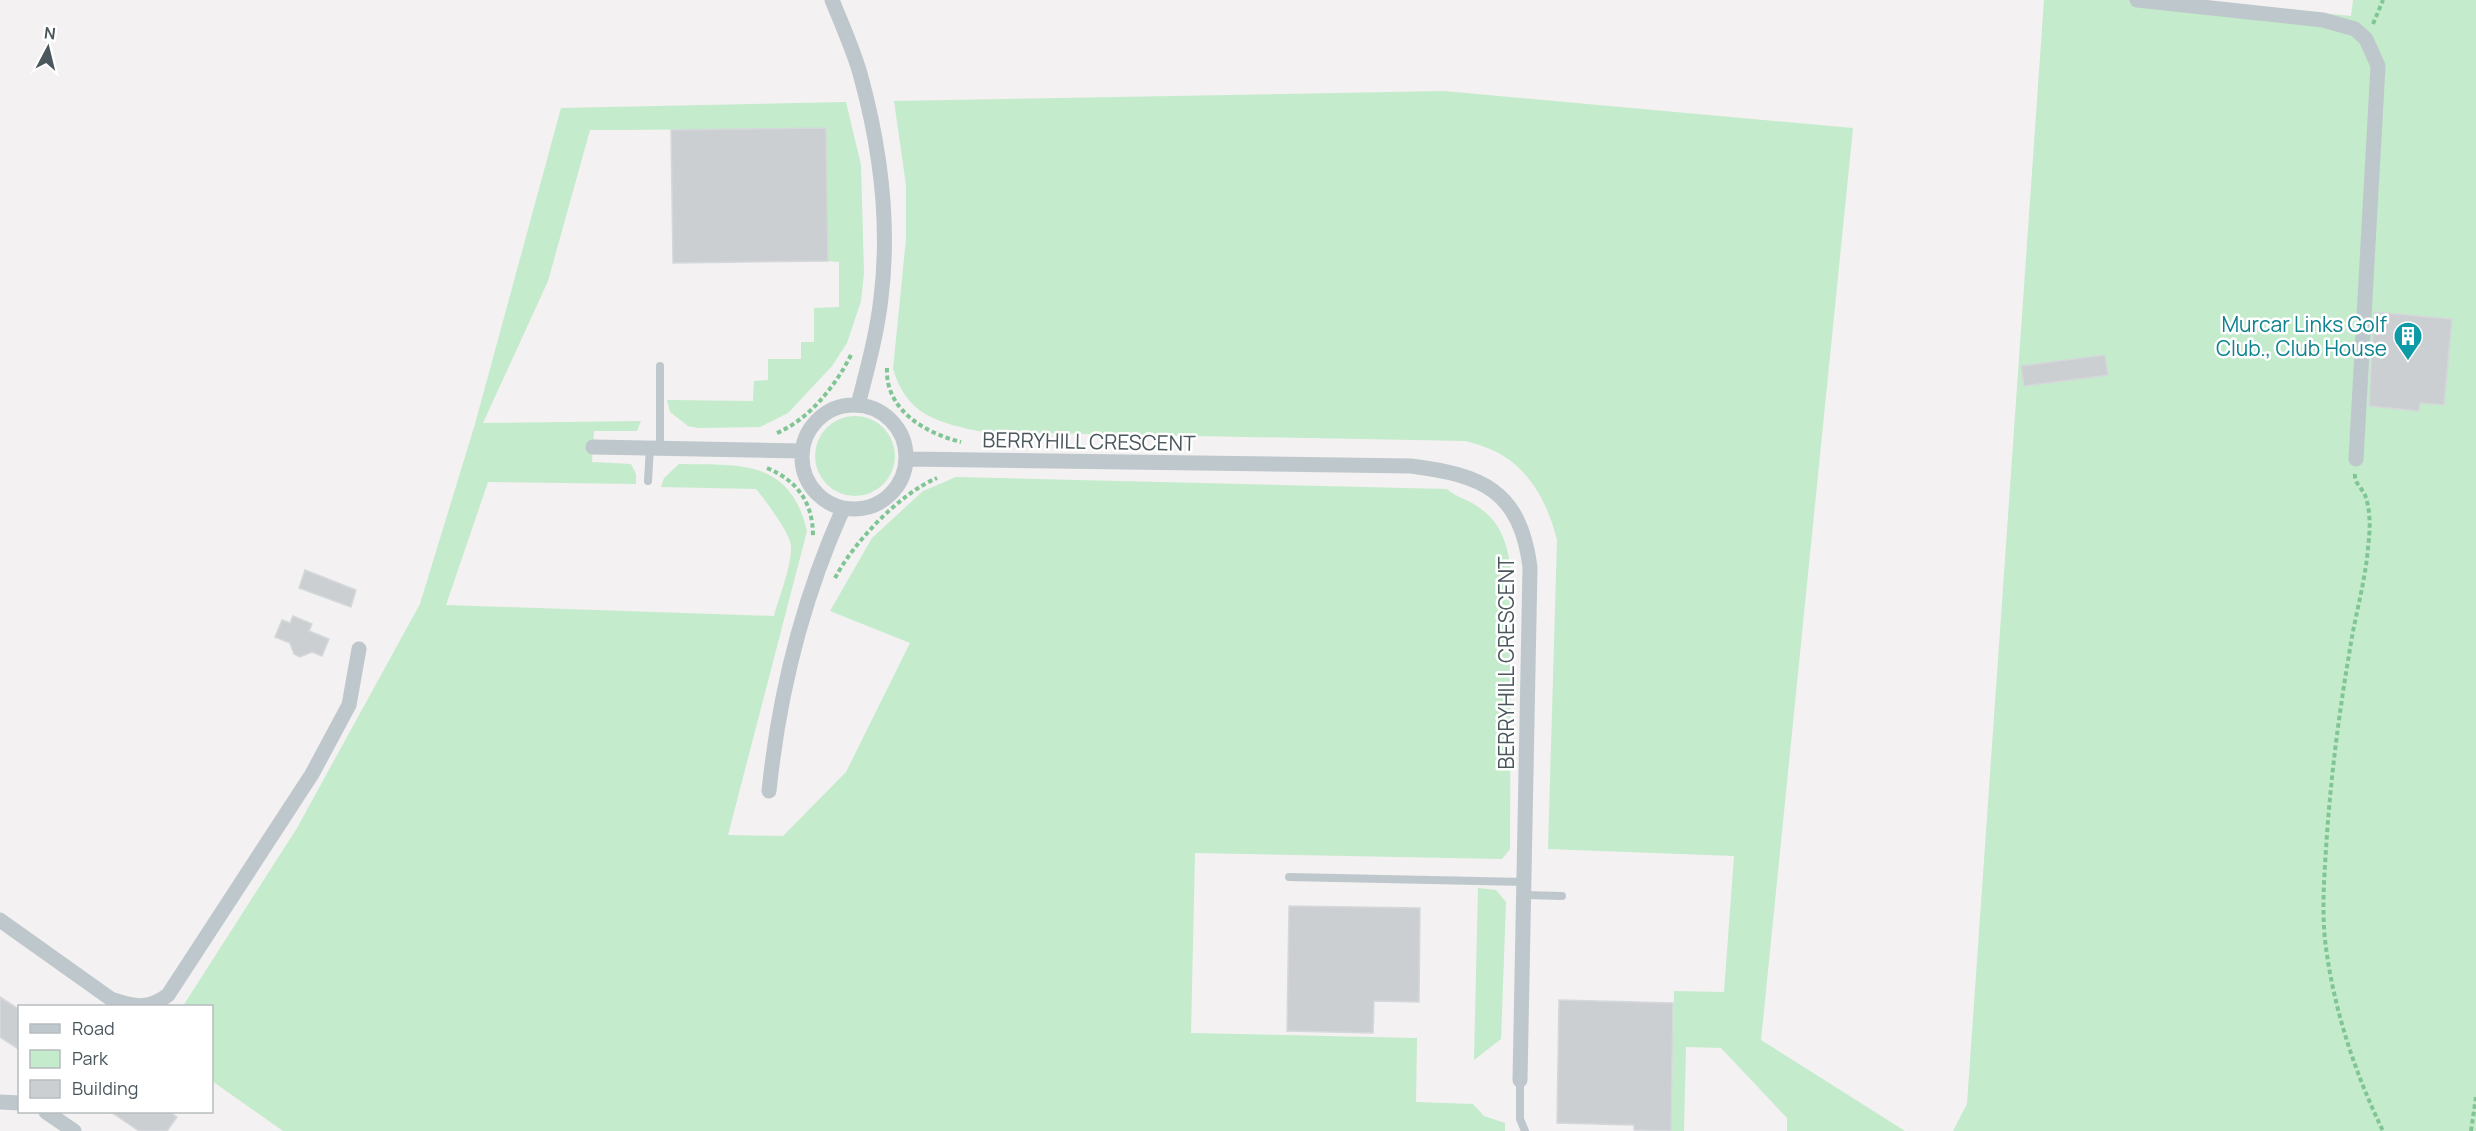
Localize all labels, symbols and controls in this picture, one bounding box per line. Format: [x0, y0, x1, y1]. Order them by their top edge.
north arrow [18, 18, 78, 78]
text: N [43, 21, 57, 45]
place label: Murcar Links Golf Club., Club House [2216, 310, 2388, 362]
building icon: Murcar Links Golf Club., Club House [2392, 320, 2424, 362]
street label: BERRYHILL CRESCENT [982, 425, 1196, 457]
street label: BERRYHILL CRESCENT [1492, 556, 1520, 770]
legend [18, 1005, 213, 1113]
text: Road [72, 1016, 115, 1040]
text: Park [72, 1046, 109, 1070]
text: Building [72, 1076, 138, 1100]

